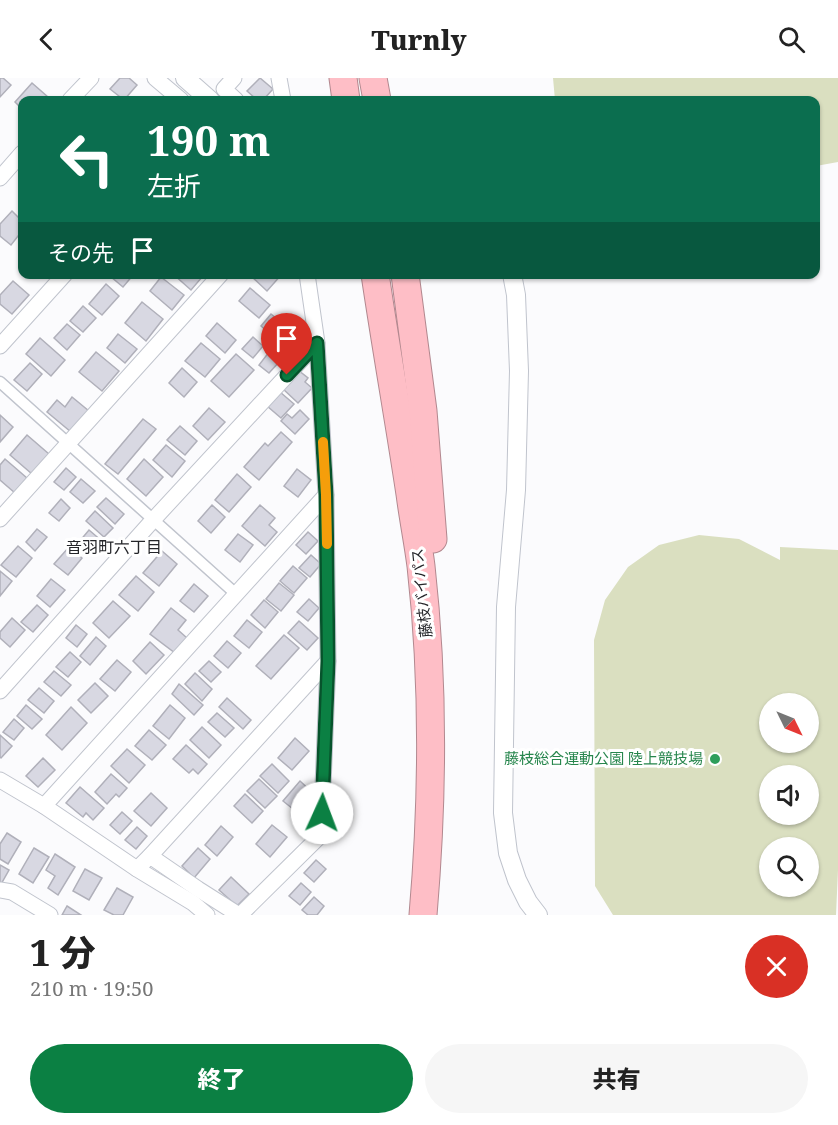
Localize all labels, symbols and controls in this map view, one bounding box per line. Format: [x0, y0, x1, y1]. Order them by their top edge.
text: Turnly [371, 21, 467, 58]
icon: back [30, 23, 63, 56]
icon: search [775, 23, 808, 56]
text: 190 m [147, 111, 271, 168]
icon: left [48, 120, 126, 198]
text: 左折 [147, 167, 201, 204]
icon: arrive [126, 234, 159, 267]
text: その先 [48, 237, 114, 267]
pin [261, 313, 312, 375]
icon: arrive [270, 322, 303, 355]
district label: 音羽町六丁目 [66, 536, 162, 558]
street label: 藤枝バイパス [406, 547, 436, 639]
north arrow [759, 693, 819, 753]
map controls [759, 693, 819, 897]
place label: 藤枝総合運動公園 陸上競技場 [504, 748, 703, 768]
marker: 藤枝総合運動公園 陸上競技場 [708, 752, 722, 766]
button: sound [759, 765, 819, 825]
position arrow [290, 781, 354, 845]
button: search [759, 837, 819, 897]
text: 1 分 [30, 928, 96, 977]
button: close [745, 935, 808, 998]
text: 210 m · 19:50 [30, 975, 153, 1002]
button: 終了 [30, 1044, 413, 1113]
button: 共有 [425, 1044, 808, 1113]

